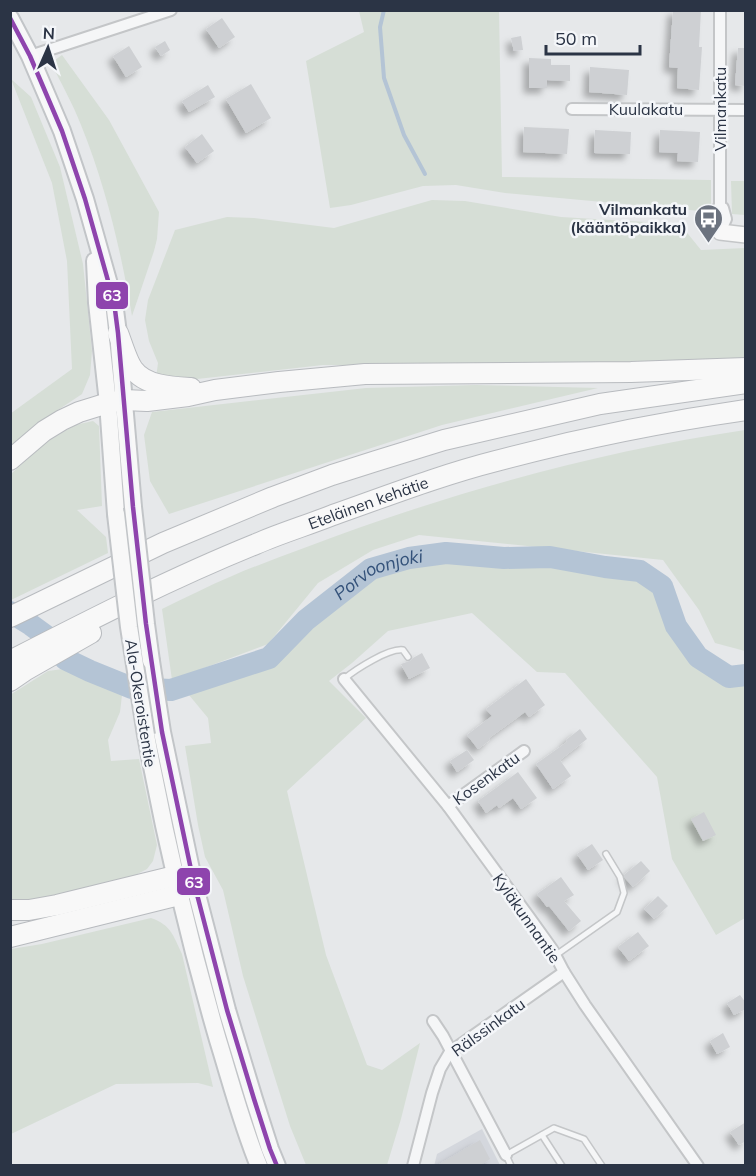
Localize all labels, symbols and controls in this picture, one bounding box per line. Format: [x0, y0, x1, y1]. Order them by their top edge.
north arrow [18, 18, 78, 78]
scale bar [546, 18, 640, 56]
text: N [42, 23, 55, 43]
text: 50 m [555, 27, 597, 50]
street label: Vilmankatu [710, 67, 730, 151]
street label: Kuulakatu [609, 99, 683, 119]
place label: Vilmankatu (kääntöpaikka) [570, 199, 687, 237]
bus stop icon: Vilmankatu (kääntöpaikka) [692, 202, 724, 244]
line badge: 63 [95, 281, 129, 310]
text: 63 [102, 285, 122, 305]
street label: Eteläinen kehätie [305, 472, 431, 533]
water label: Porvoonjoki [329, 544, 425, 605]
street label: Ala-Okeroistentie [121, 638, 161, 768]
street label: Kosenkatu [449, 747, 523, 809]
line badge: 63 [176, 867, 211, 896]
street label: Kyläkunnantie [489, 869, 565, 967]
text: 63 [184, 872, 204, 892]
street label: Rälssinkatu [447, 994, 529, 1060]

